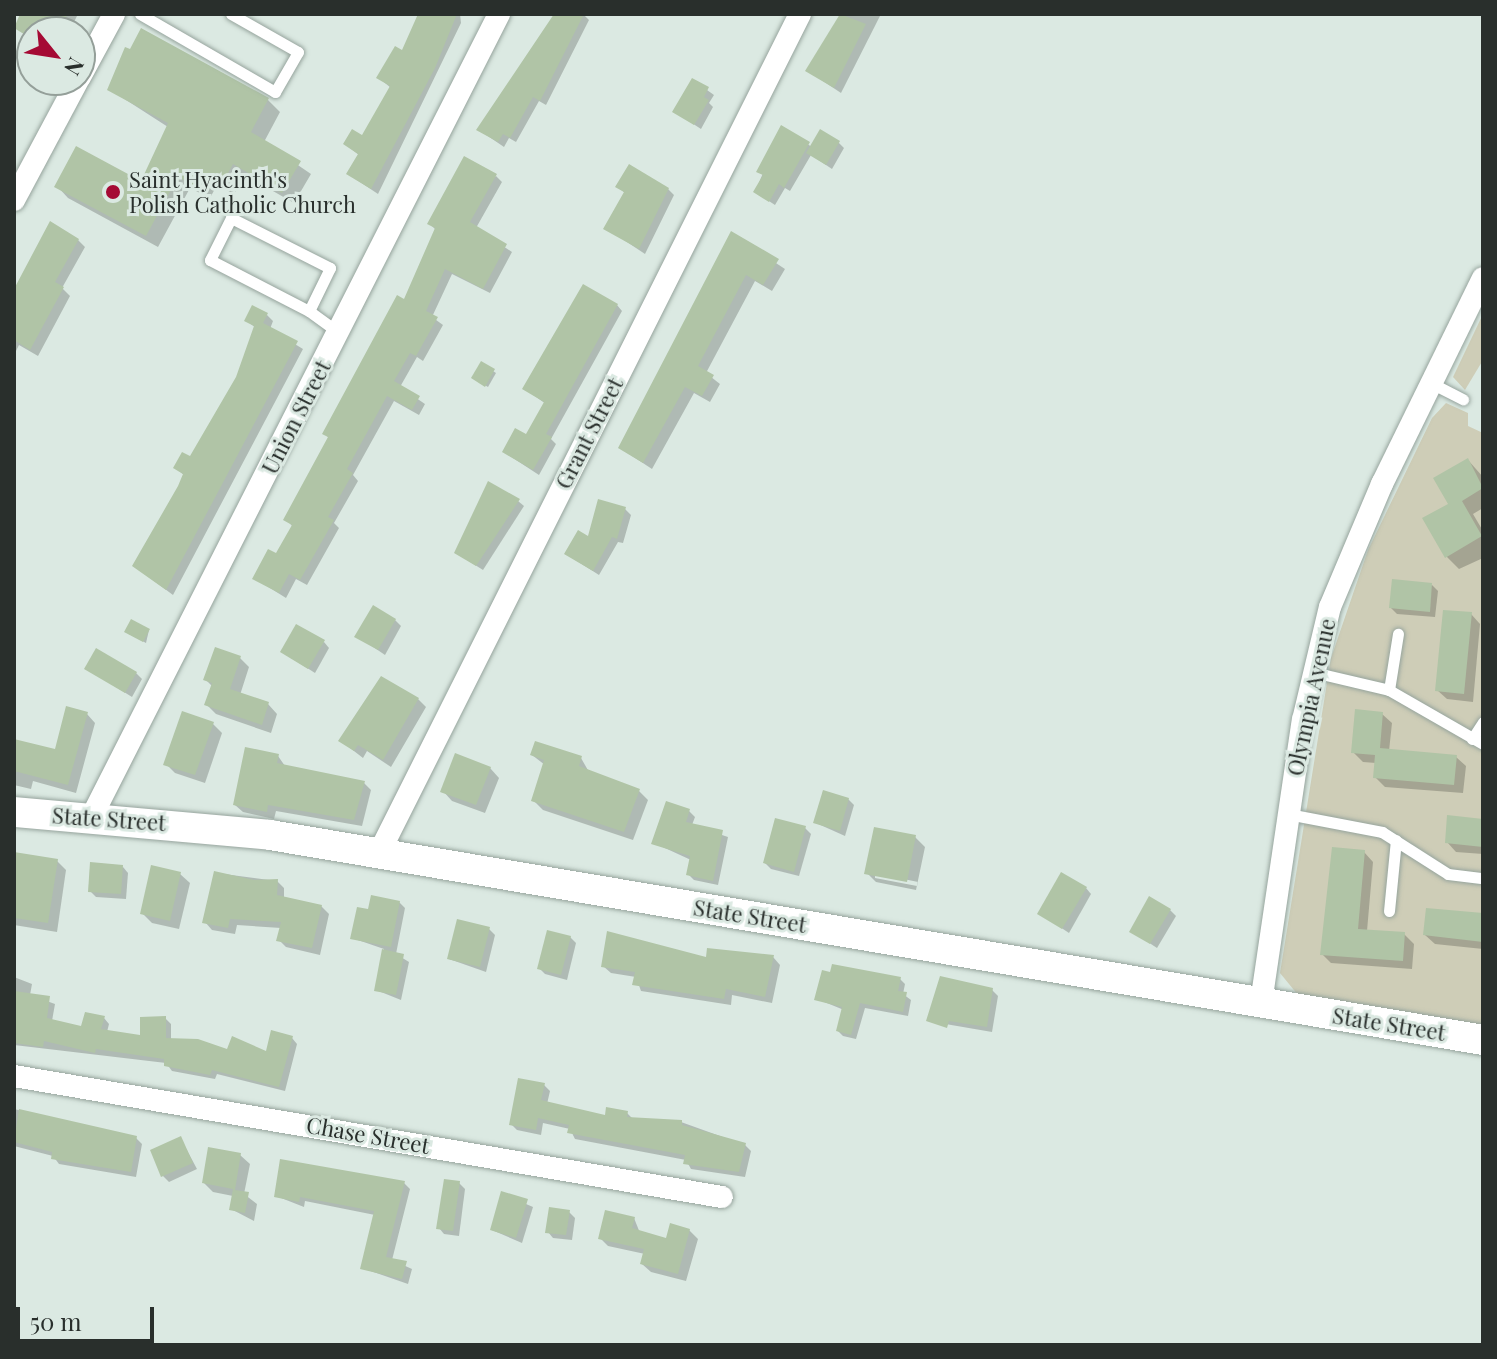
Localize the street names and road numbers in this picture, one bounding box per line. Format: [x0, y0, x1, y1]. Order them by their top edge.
street label: Union Street [256, 356, 336, 478]
street label: Grant Street [550, 373, 628, 493]
street label: Olympia Avenue [1281, 615, 1341, 779]
street label: State Street [51, 802, 167, 836]
street label: State Street [692, 894, 808, 938]
street label: State Street [1331, 1002, 1447, 1046]
street label: Chase Street [304, 1111, 432, 1159]

